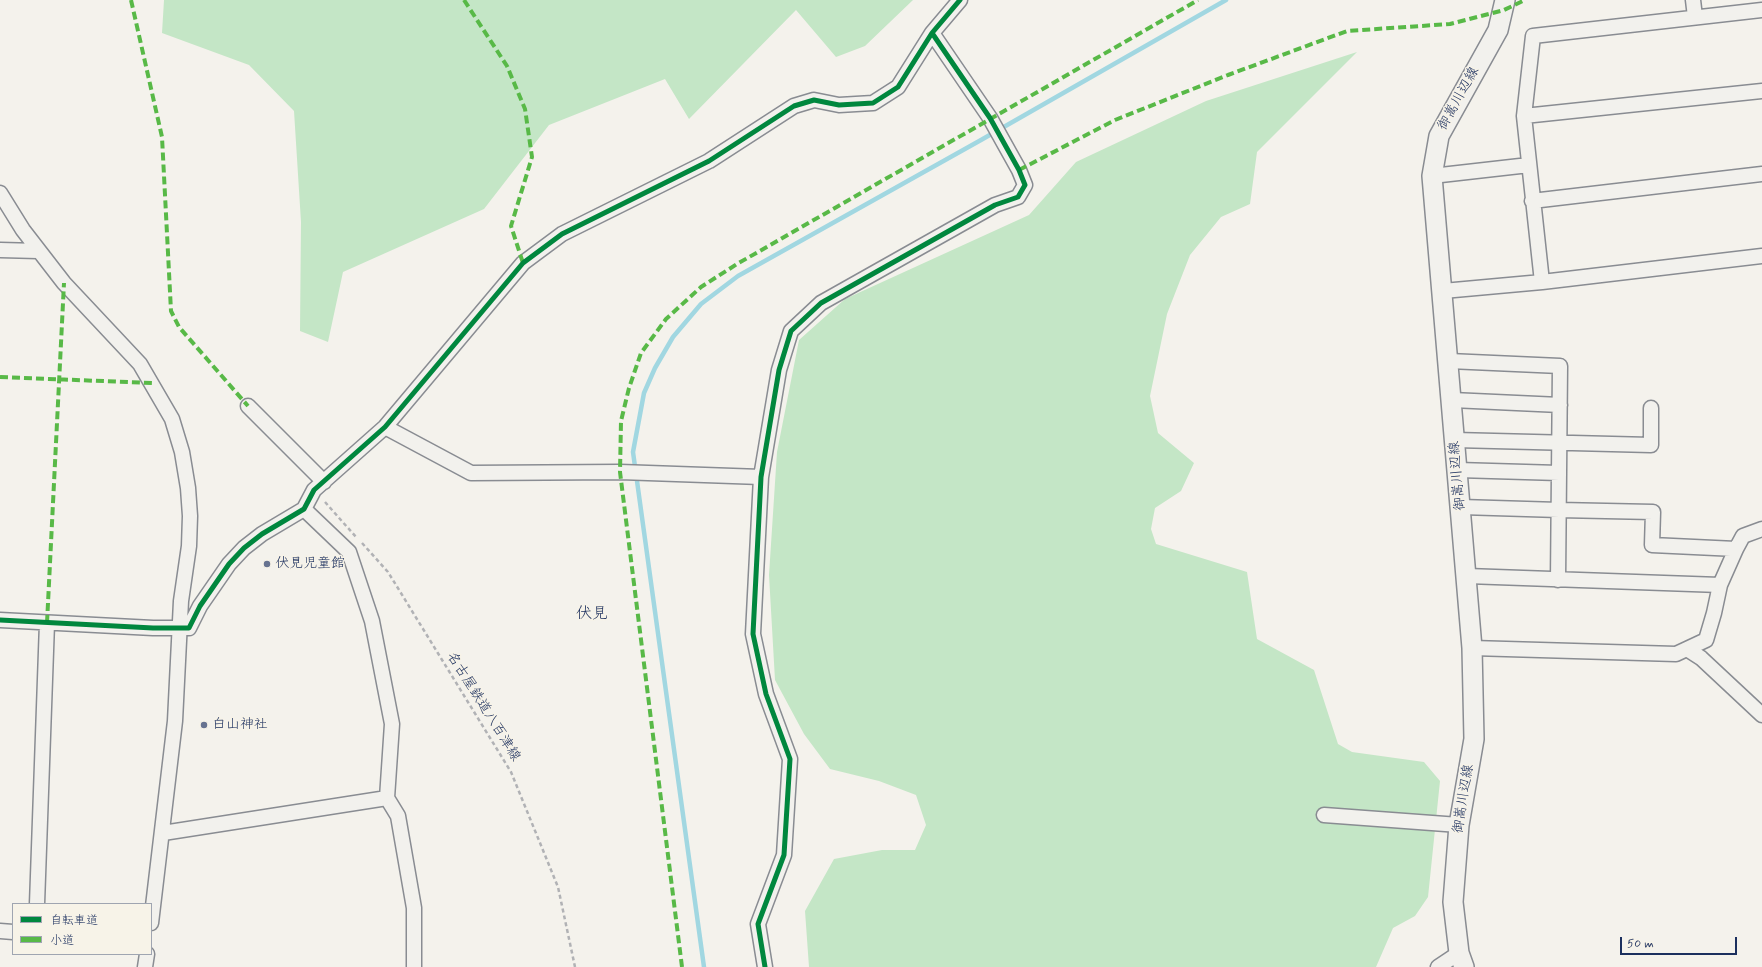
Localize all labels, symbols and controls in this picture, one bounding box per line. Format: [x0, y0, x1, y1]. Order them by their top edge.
street label: 御嵩川辺線 [1435, 64, 1483, 134]
street label: 御嵩川辺線 [1447, 440, 1469, 512]
place label: 伏見児童館 [275, 556, 345, 572]
marker: 伏見児童館 [262, 559, 272, 569]
district label: 伏見 [576, 605, 608, 625]
street label: 名古屋鉄道八百津線 [442, 649, 524, 765]
place label: 白山神社 [212, 717, 268, 733]
marker: 白山神社 [199, 720, 209, 730]
street label: 御嵩川辺線 [1450, 763, 1478, 835]
legend [12, 903, 152, 955]
text: 自転車道 [50, 913, 98, 929]
scale bar [1622, 929, 1739, 955]
text: 小道 [50, 933, 74, 949]
text: 50 m [1627, 936, 1654, 952]

